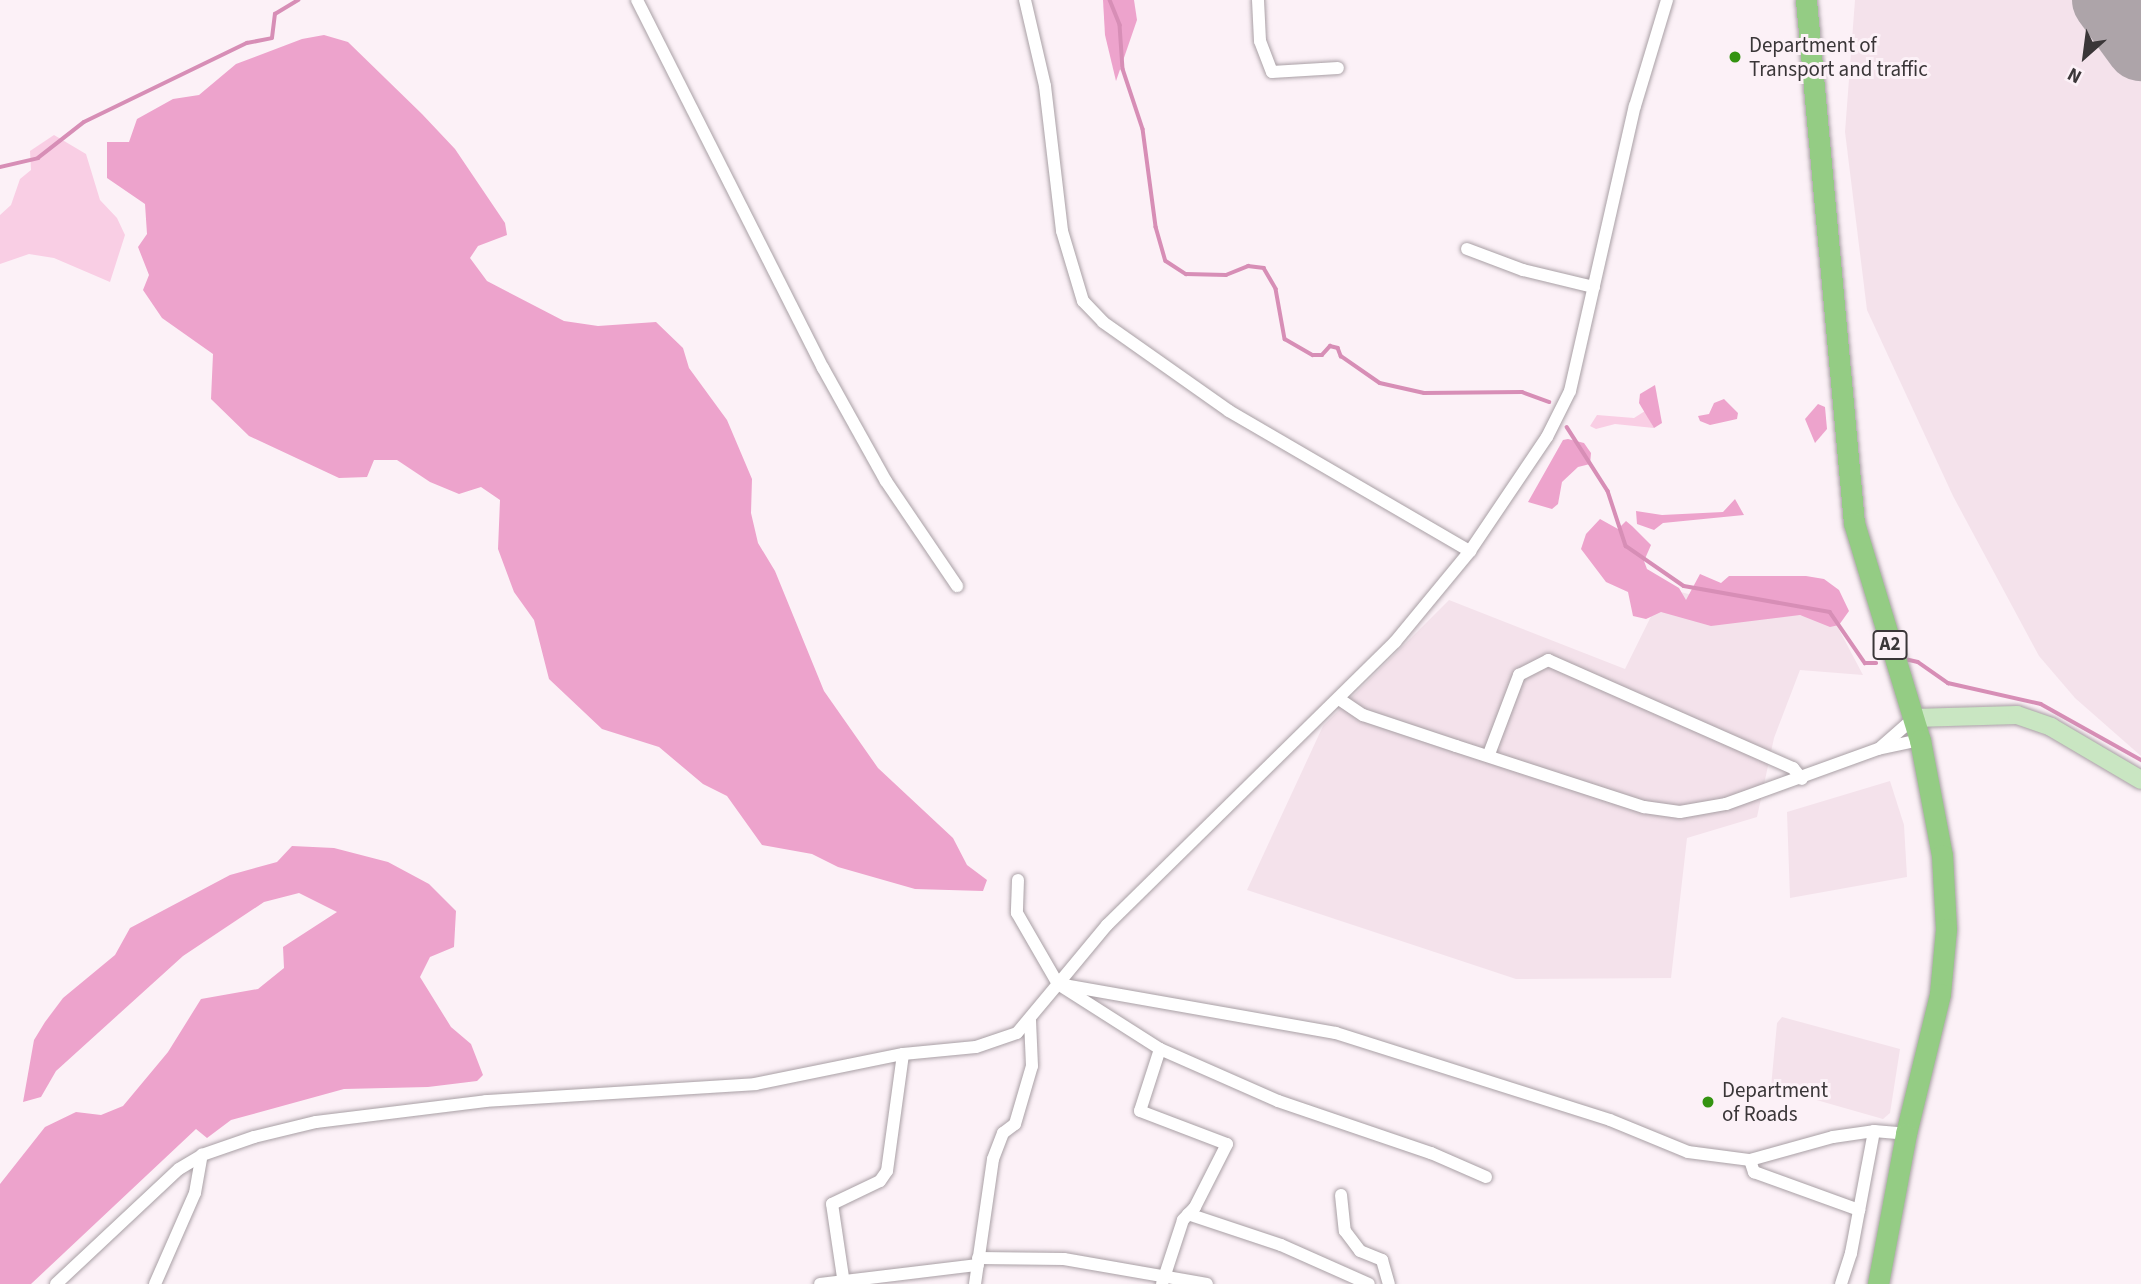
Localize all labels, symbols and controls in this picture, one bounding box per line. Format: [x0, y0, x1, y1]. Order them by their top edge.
north arrow [2050, 21, 2120, 91]
place label: Department of Transport and traffic [1749, 32, 1928, 82]
marker: Department of Transport and traffic [1727, 49, 1743, 65]
text: N [2063, 60, 2087, 90]
road number: A2 [1872, 630, 1908, 660]
place label: Department of Roads [1722, 1077, 1828, 1127]
marker: Department of Roads [1700, 1094, 1716, 1110]

